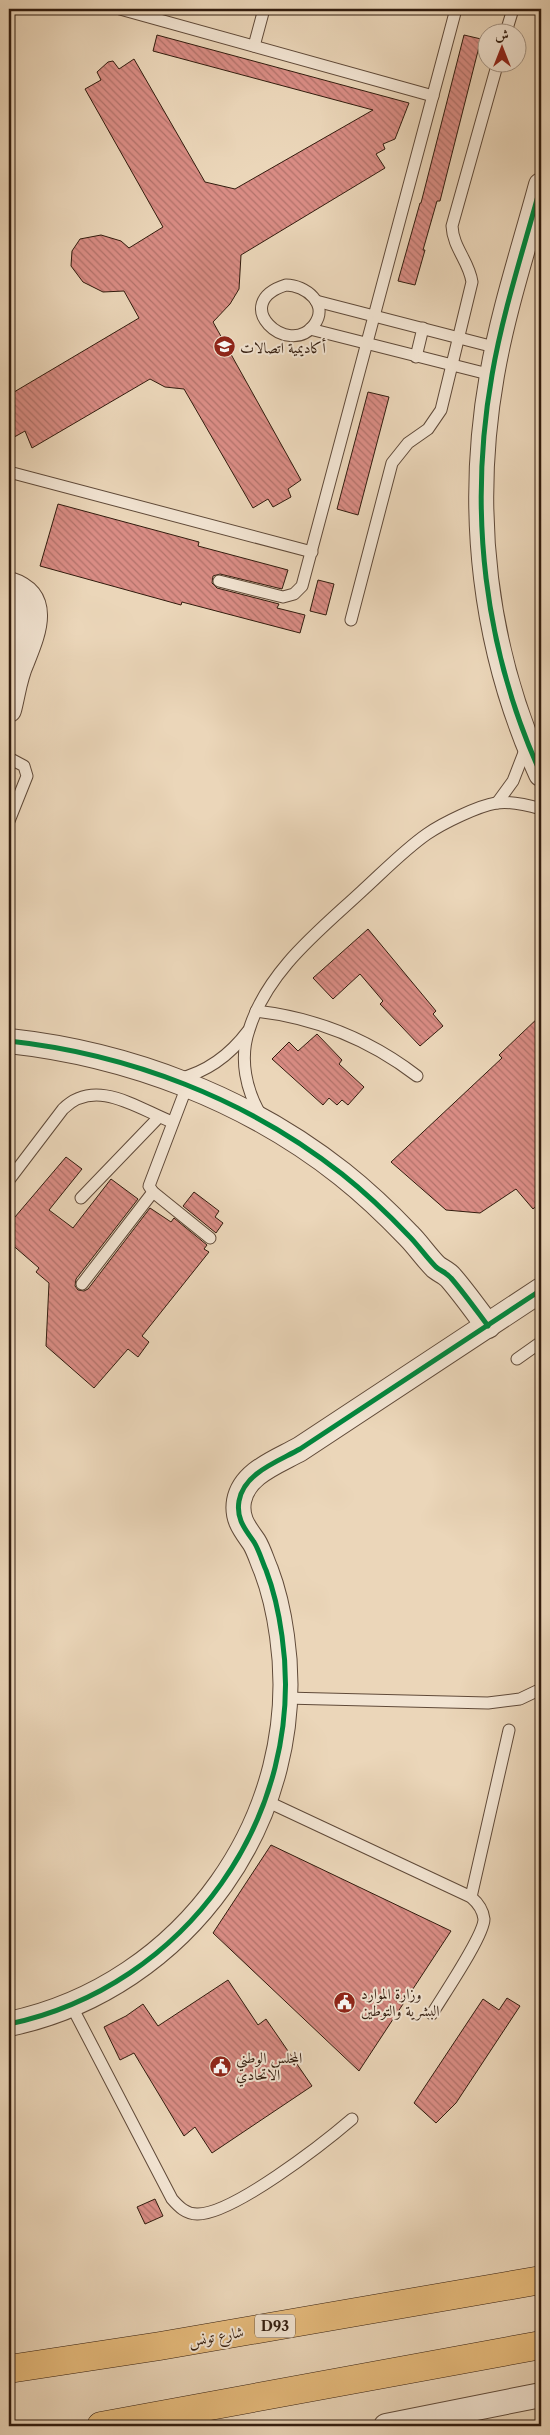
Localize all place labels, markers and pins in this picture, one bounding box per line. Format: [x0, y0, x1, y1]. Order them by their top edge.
school or university icon: أكاديمية اتصالات [212, 335, 236, 359]
place label: أكاديمية اتصالات [240, 337, 326, 357]
place label: وزارة الموارد البشرية والتوطين [361, 1984, 440, 2021]
public building icon: وزارة الموارد البشرية والتوطين [333, 1990, 357, 2014]
place label: المجلس الوطني الاتحادي [236, 2048, 302, 2087]
public building icon: المجلس الوطني الاتحادي [208, 2054, 232, 2078]

